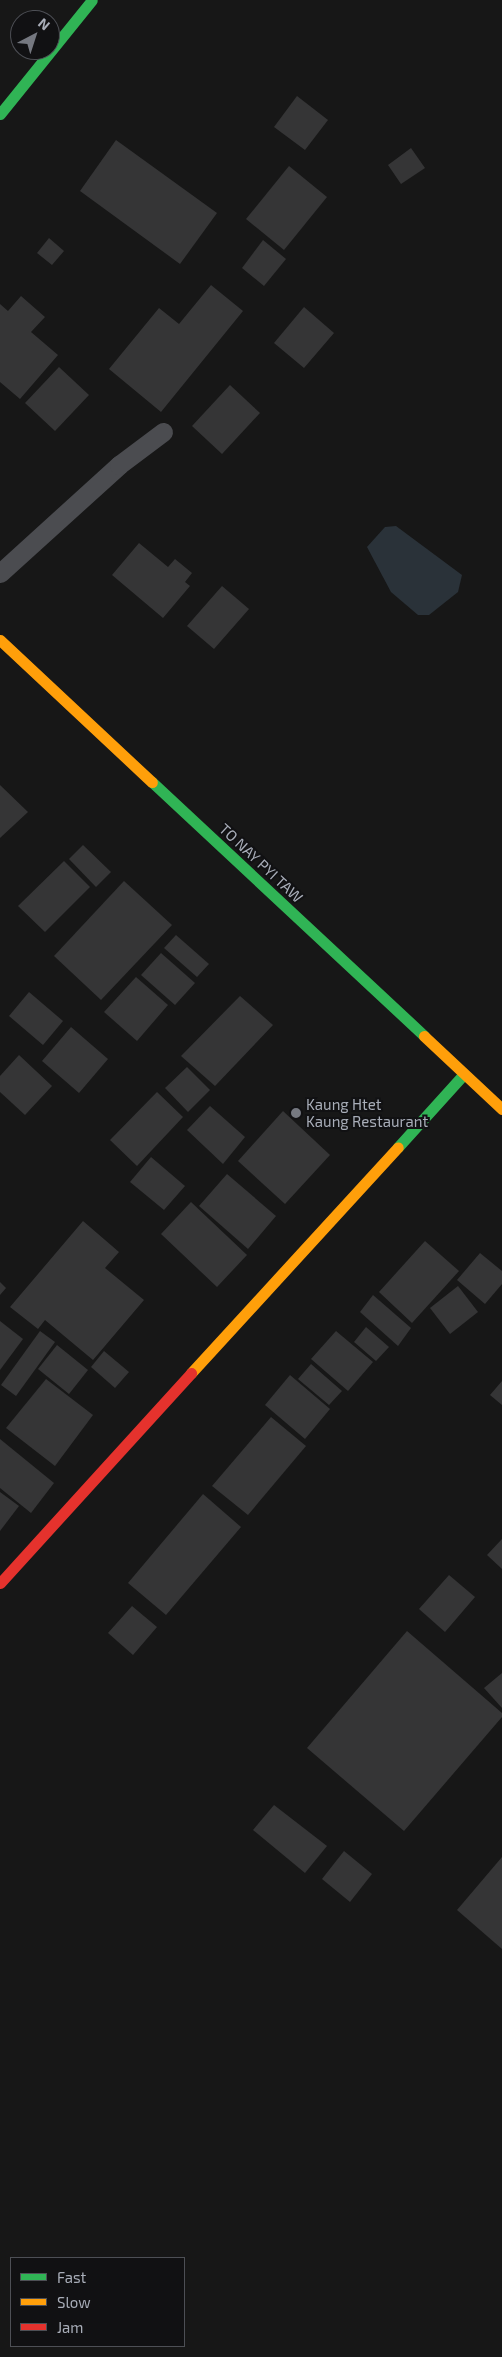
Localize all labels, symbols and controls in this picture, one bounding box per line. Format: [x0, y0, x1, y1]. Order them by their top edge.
north arrow [10, 10, 60, 60]
text: N [35, 14, 54, 34]
street label: TO NAY PYI TAW [215, 819, 307, 907]
place label: Kaung Htet Kaung Restaurant [306, 1095, 428, 1130]
marker: Kaung Htet Kaung Restaurant [290, 1107, 302, 1119]
legend [10, 2257, 185, 2347]
text: Fast [57, 2268, 86, 2286]
text: Slow [57, 2293, 91, 2311]
text: Jam [57, 2318, 83, 2336]

